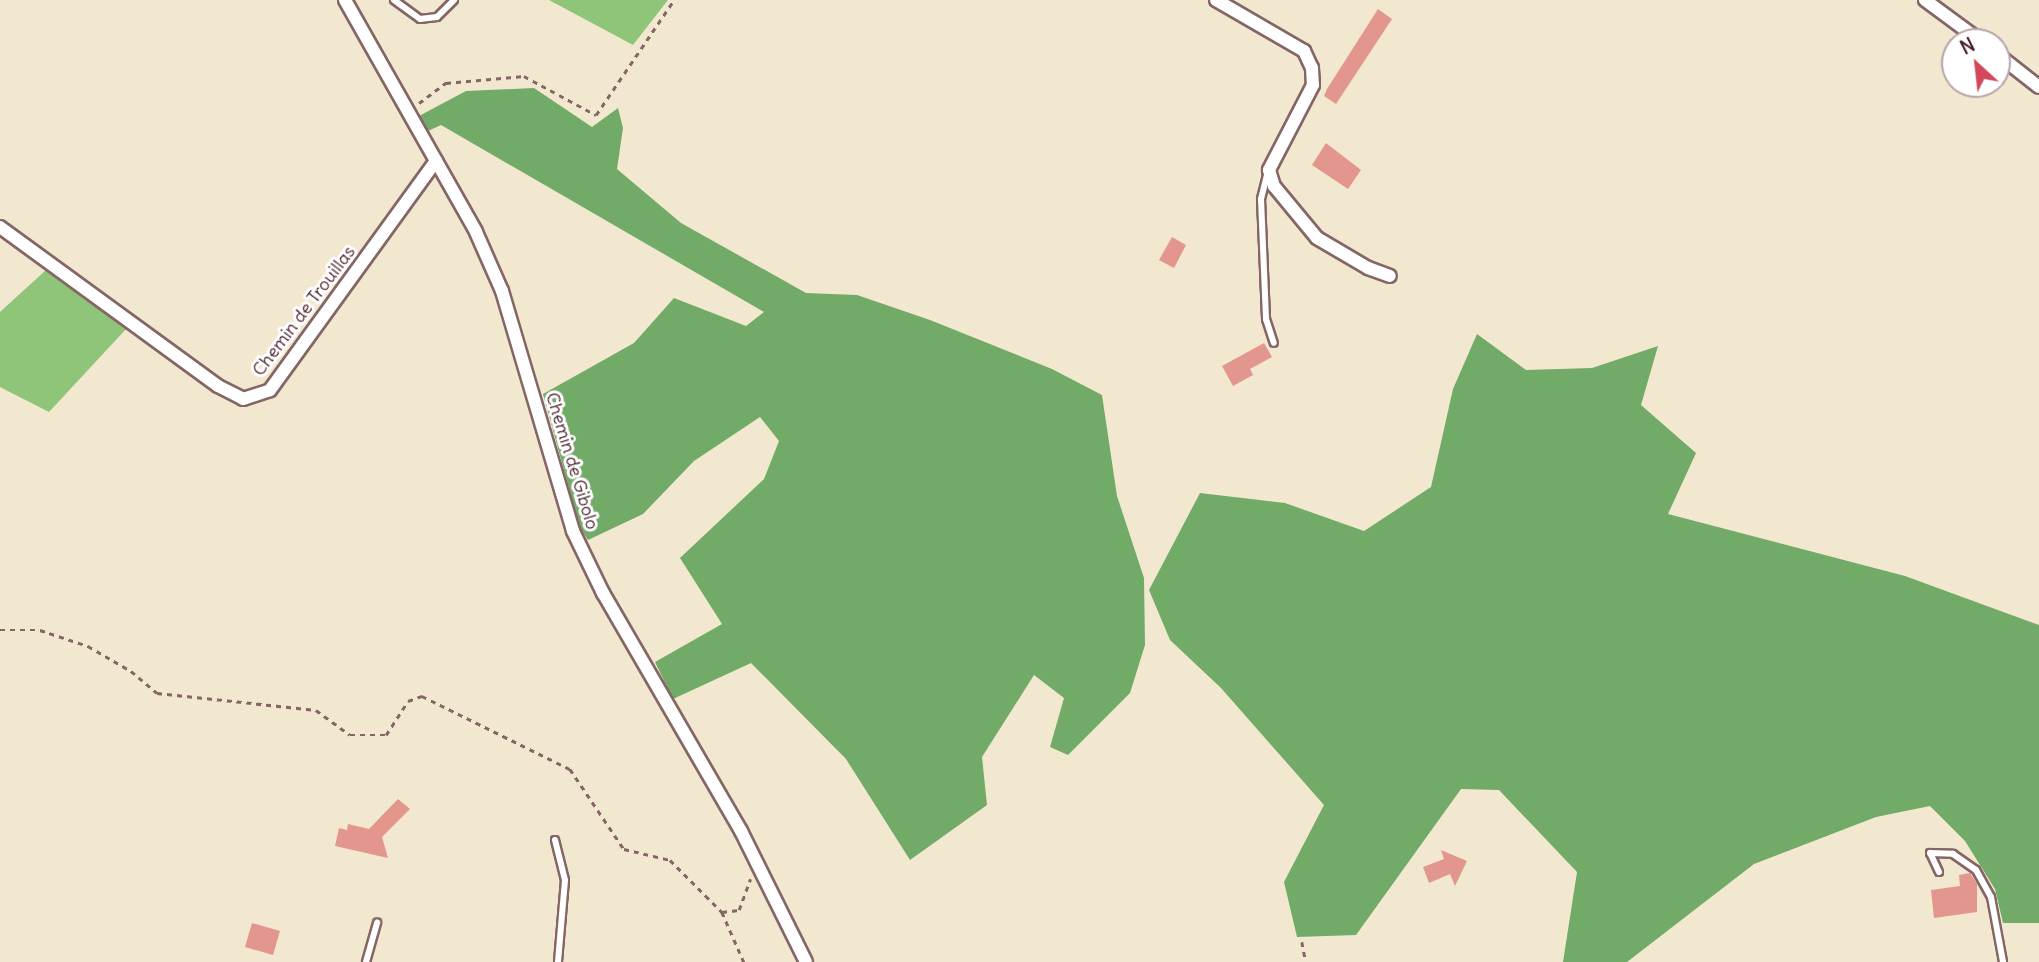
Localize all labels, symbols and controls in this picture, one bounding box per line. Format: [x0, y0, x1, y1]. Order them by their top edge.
north arrow [1941, 28, 2011, 98]
text: N [1956, 32, 1979, 60]
street label: Chemin de Trouillas [248, 242, 360, 380]
street label: Chemin de Gibolo [541, 390, 603, 532]

